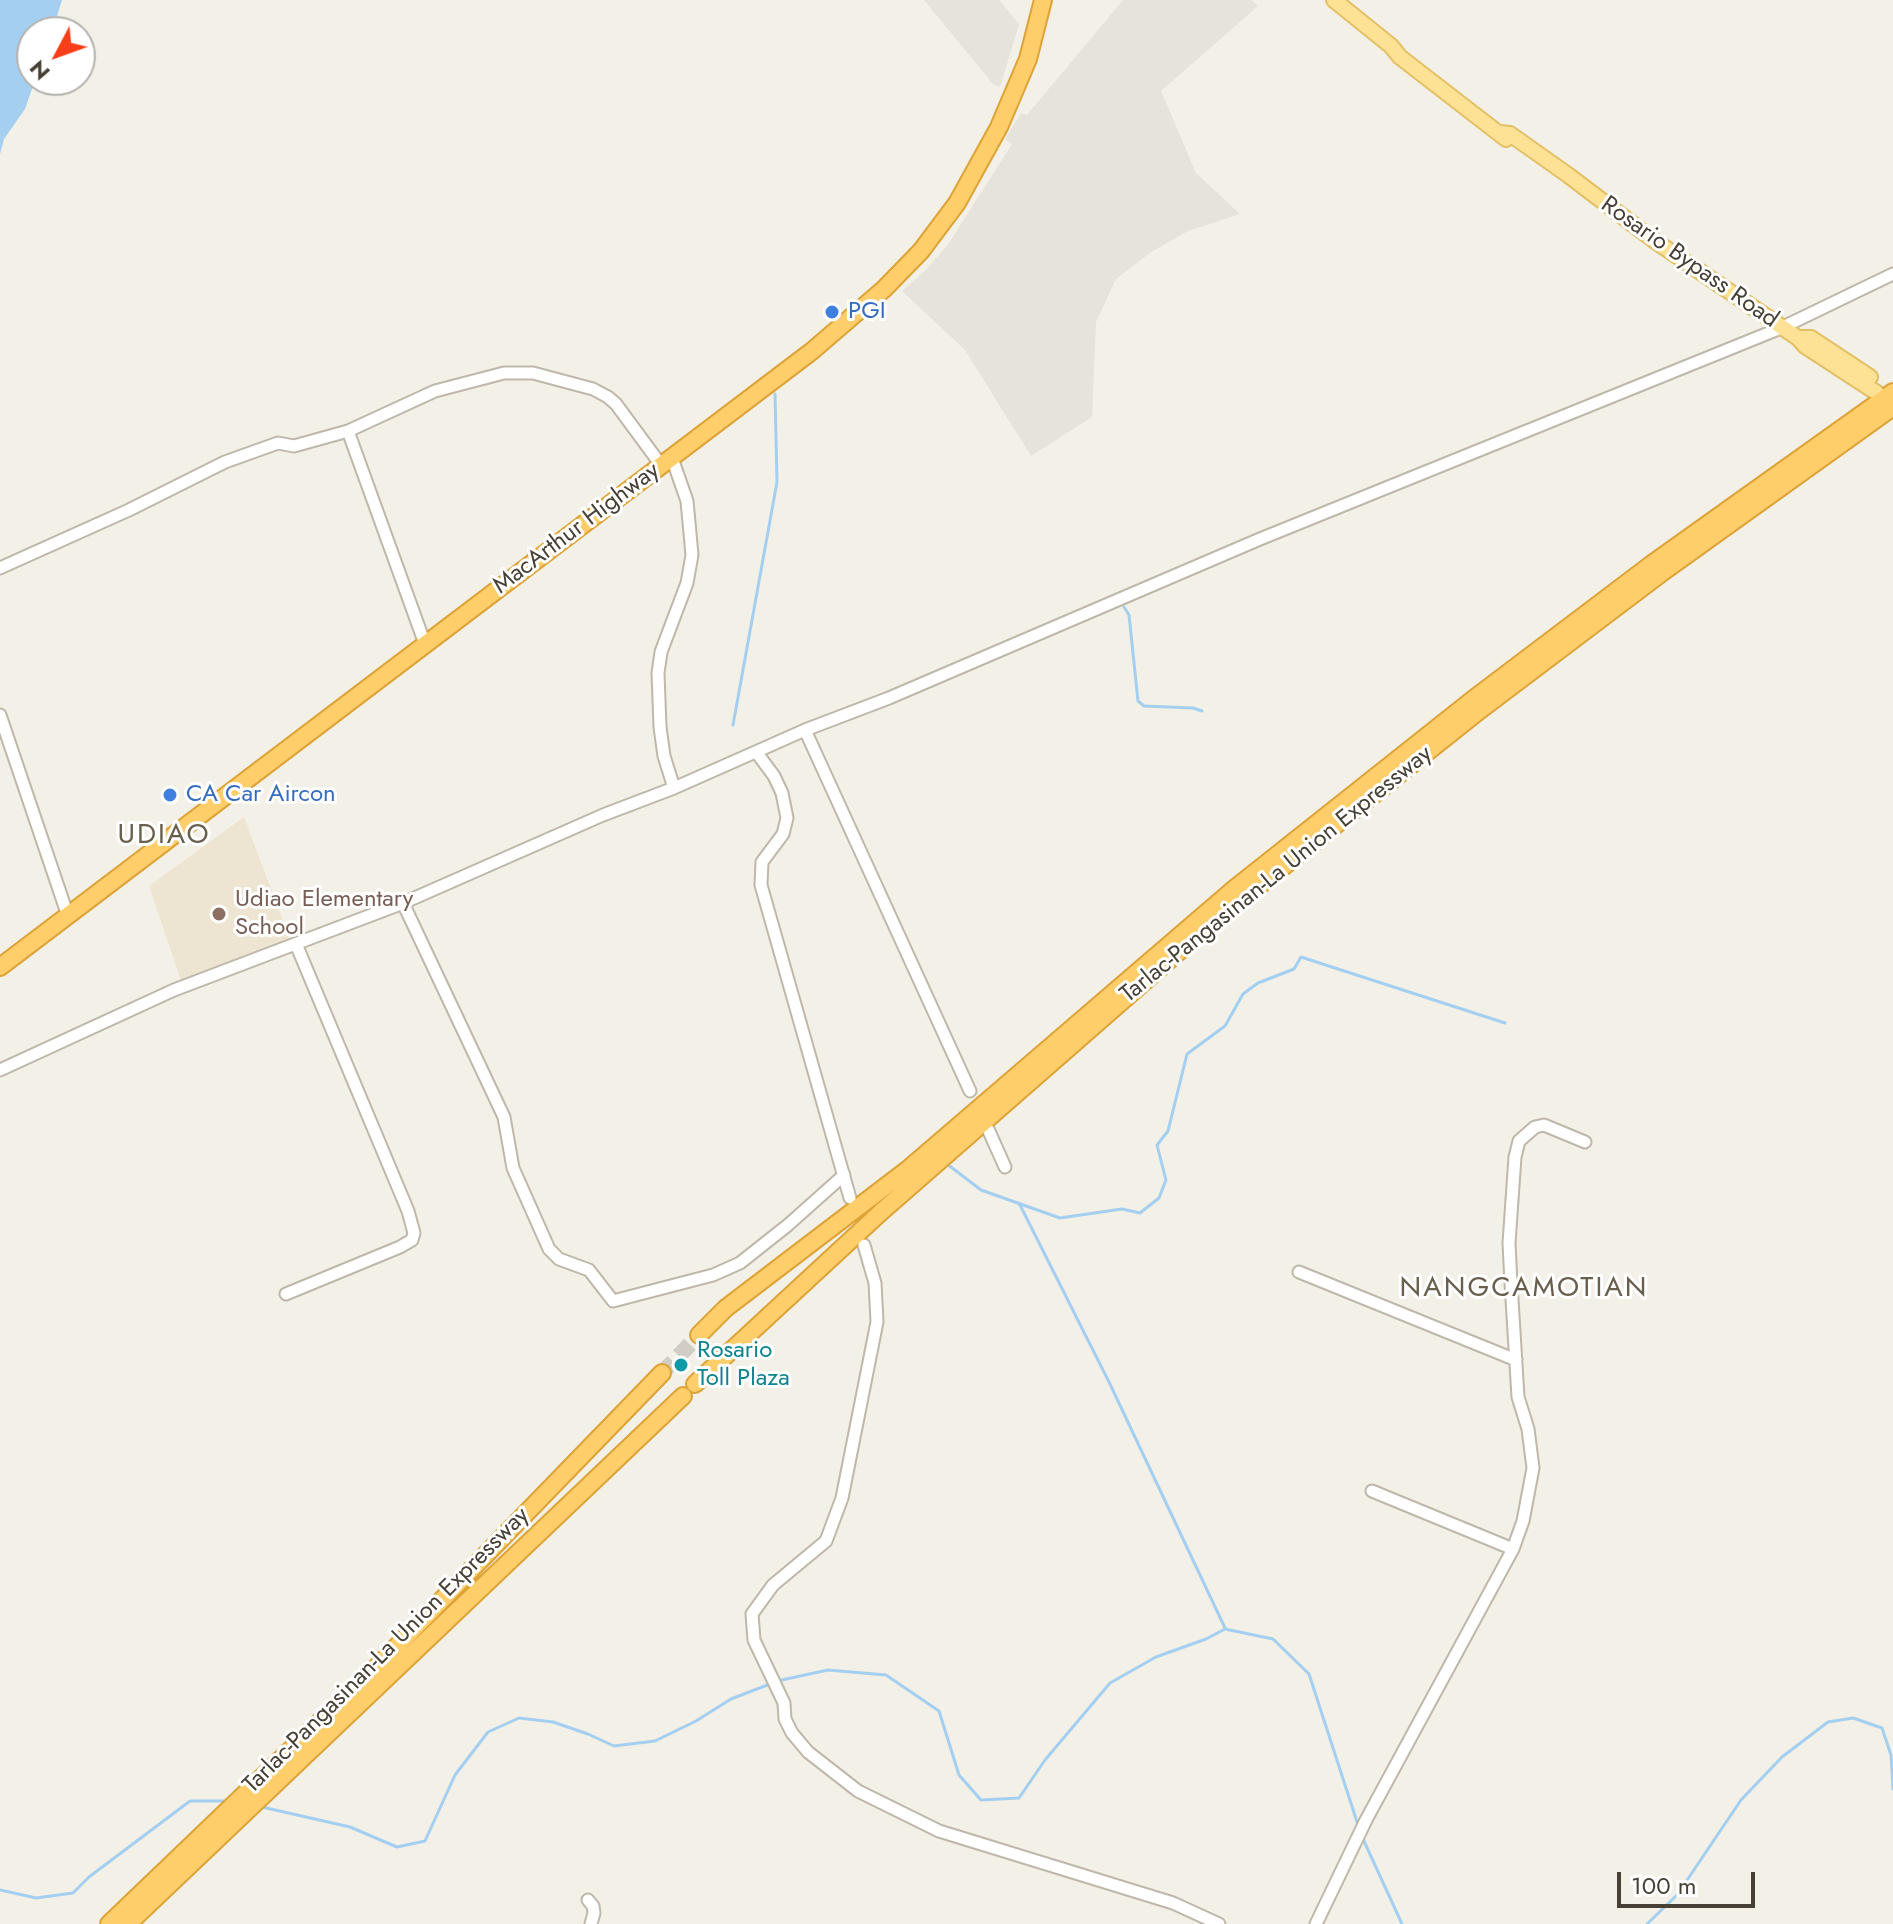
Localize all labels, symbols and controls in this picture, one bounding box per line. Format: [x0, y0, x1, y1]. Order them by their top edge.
north arrow [16, 16, 96, 96]
text: N [22, 53, 57, 88]
street label: Rosario Bypass Road [1595, 191, 1783, 335]
place label: PGI [848, 298, 886, 326]
marker: PGI [823, 303, 841, 321]
street label: MacArthur Highway [488, 457, 666, 601]
street label: Tarlac-Pangasinan-La Union Expressway [1115, 740, 1439, 1010]
place label: CA Car Aircon [186, 781, 336, 809]
marker: CA Car Aircon [161, 786, 179, 804]
district label: UDIAO [117, 819, 211, 853]
place label: Udiao Elementary School [235, 886, 413, 942]
marker: Udiao Elementary School [210, 905, 228, 923]
district label: NANGCAMOTIAN [1400, 1272, 1648, 1306]
place label: Rosario Toll Plaza [697, 1337, 790, 1393]
marker: Rosario Toll Plaza [672, 1356, 690, 1374]
street label: Tarlac-Pangasinan-La Union Expressway [238, 1502, 536, 1800]
scale bar [1621, 1856, 1759, 1906]
text: 100 m [1631, 1868, 1697, 1903]

